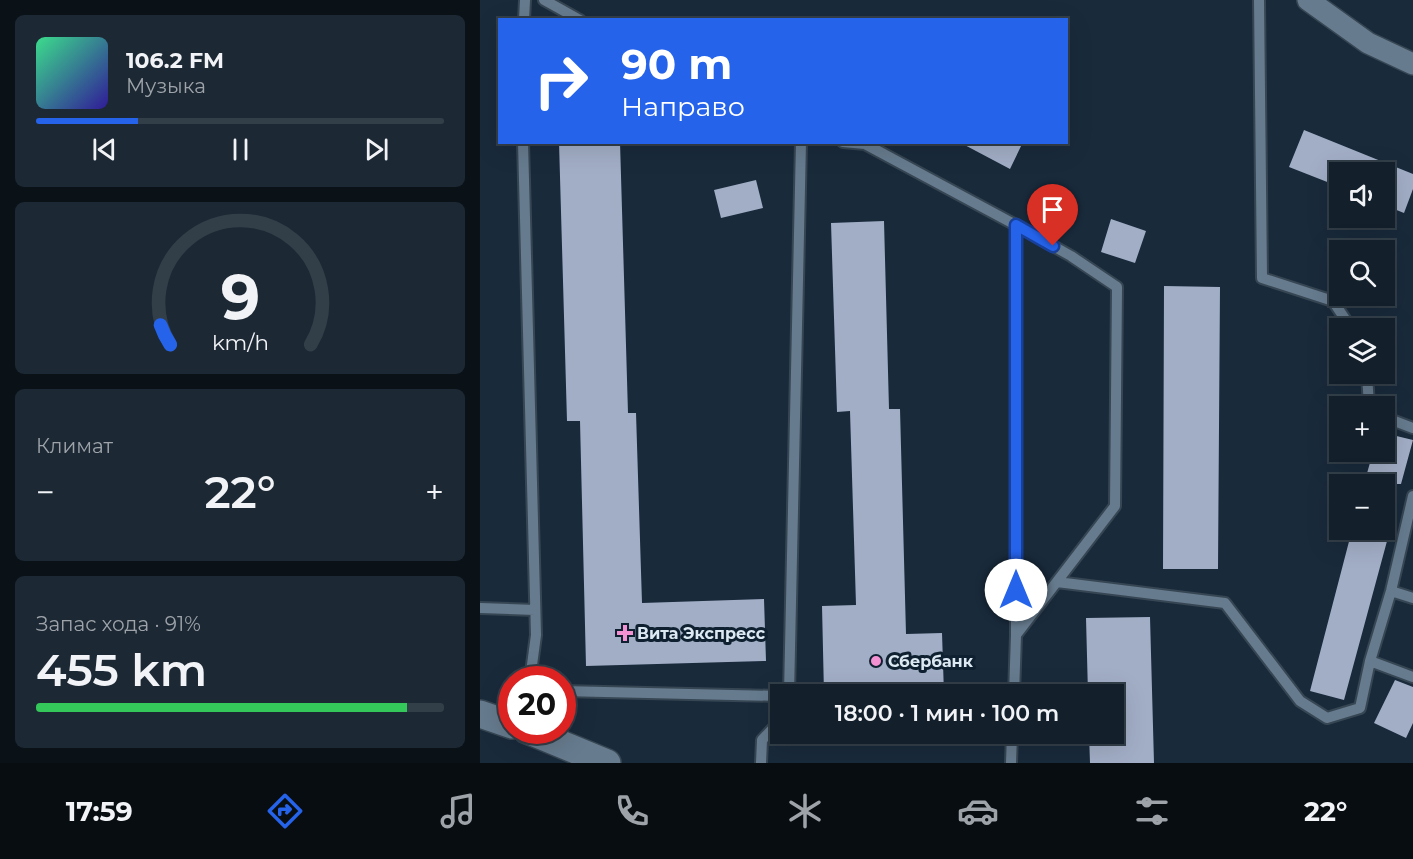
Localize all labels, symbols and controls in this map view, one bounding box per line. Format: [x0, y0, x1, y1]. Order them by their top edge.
text: 90 m [621, 38, 732, 90]
icon: right [522, 42, 600, 120]
text: 106.2 FM [126, 47, 224, 74]
text: Музыка [126, 74, 206, 98]
text: Направо [621, 90, 745, 123]
icon: previous [88, 133, 121, 166]
icon: pause [224, 133, 257, 166]
icon: next [360, 133, 393, 166]
map controls [1329, 162, 1395, 540]
button: sound [1329, 162, 1395, 228]
pin [1027, 184, 1078, 246]
icon: arrive [1036, 193, 1069, 226]
button: search [1329, 240, 1395, 306]
text: 9 [220, 259, 260, 335]
button: layers [1329, 318, 1395, 384]
text: km/h [211, 329, 269, 355]
button: + [1329, 396, 1395, 462]
text: Климат [36, 434, 113, 458]
text: 22° [204, 464, 276, 519]
text: − [36, 472, 55, 512]
text: + [425, 472, 444, 512]
button: − [1329, 474, 1395, 540]
position arrow [984, 558, 1048, 622]
text: Запас хода · 91% [36, 612, 201, 636]
place label: Вита Экспресс [637, 624, 766, 643]
marker: Вита Экспресс [618, 626, 632, 640]
text: 455 km [36, 642, 207, 697]
place label: Сбербанк [888, 652, 974, 671]
marker: Сбербанк [869, 654, 883, 668]
speed limit sign: 20 [498, 666, 576, 744]
text: 18:00 · 1 мин · 100 m [835, 700, 1059, 727]
icon: directions [264, 790, 306, 832]
icon: music [437, 790, 479, 832]
icon: phone [611, 790, 653, 832]
icon: climate [784, 790, 826, 832]
icon: car [957, 790, 999, 832]
icon: filters [1131, 790, 1173, 832]
text: 17:59 [66, 795, 133, 828]
text: 22° [1304, 795, 1347, 828]

